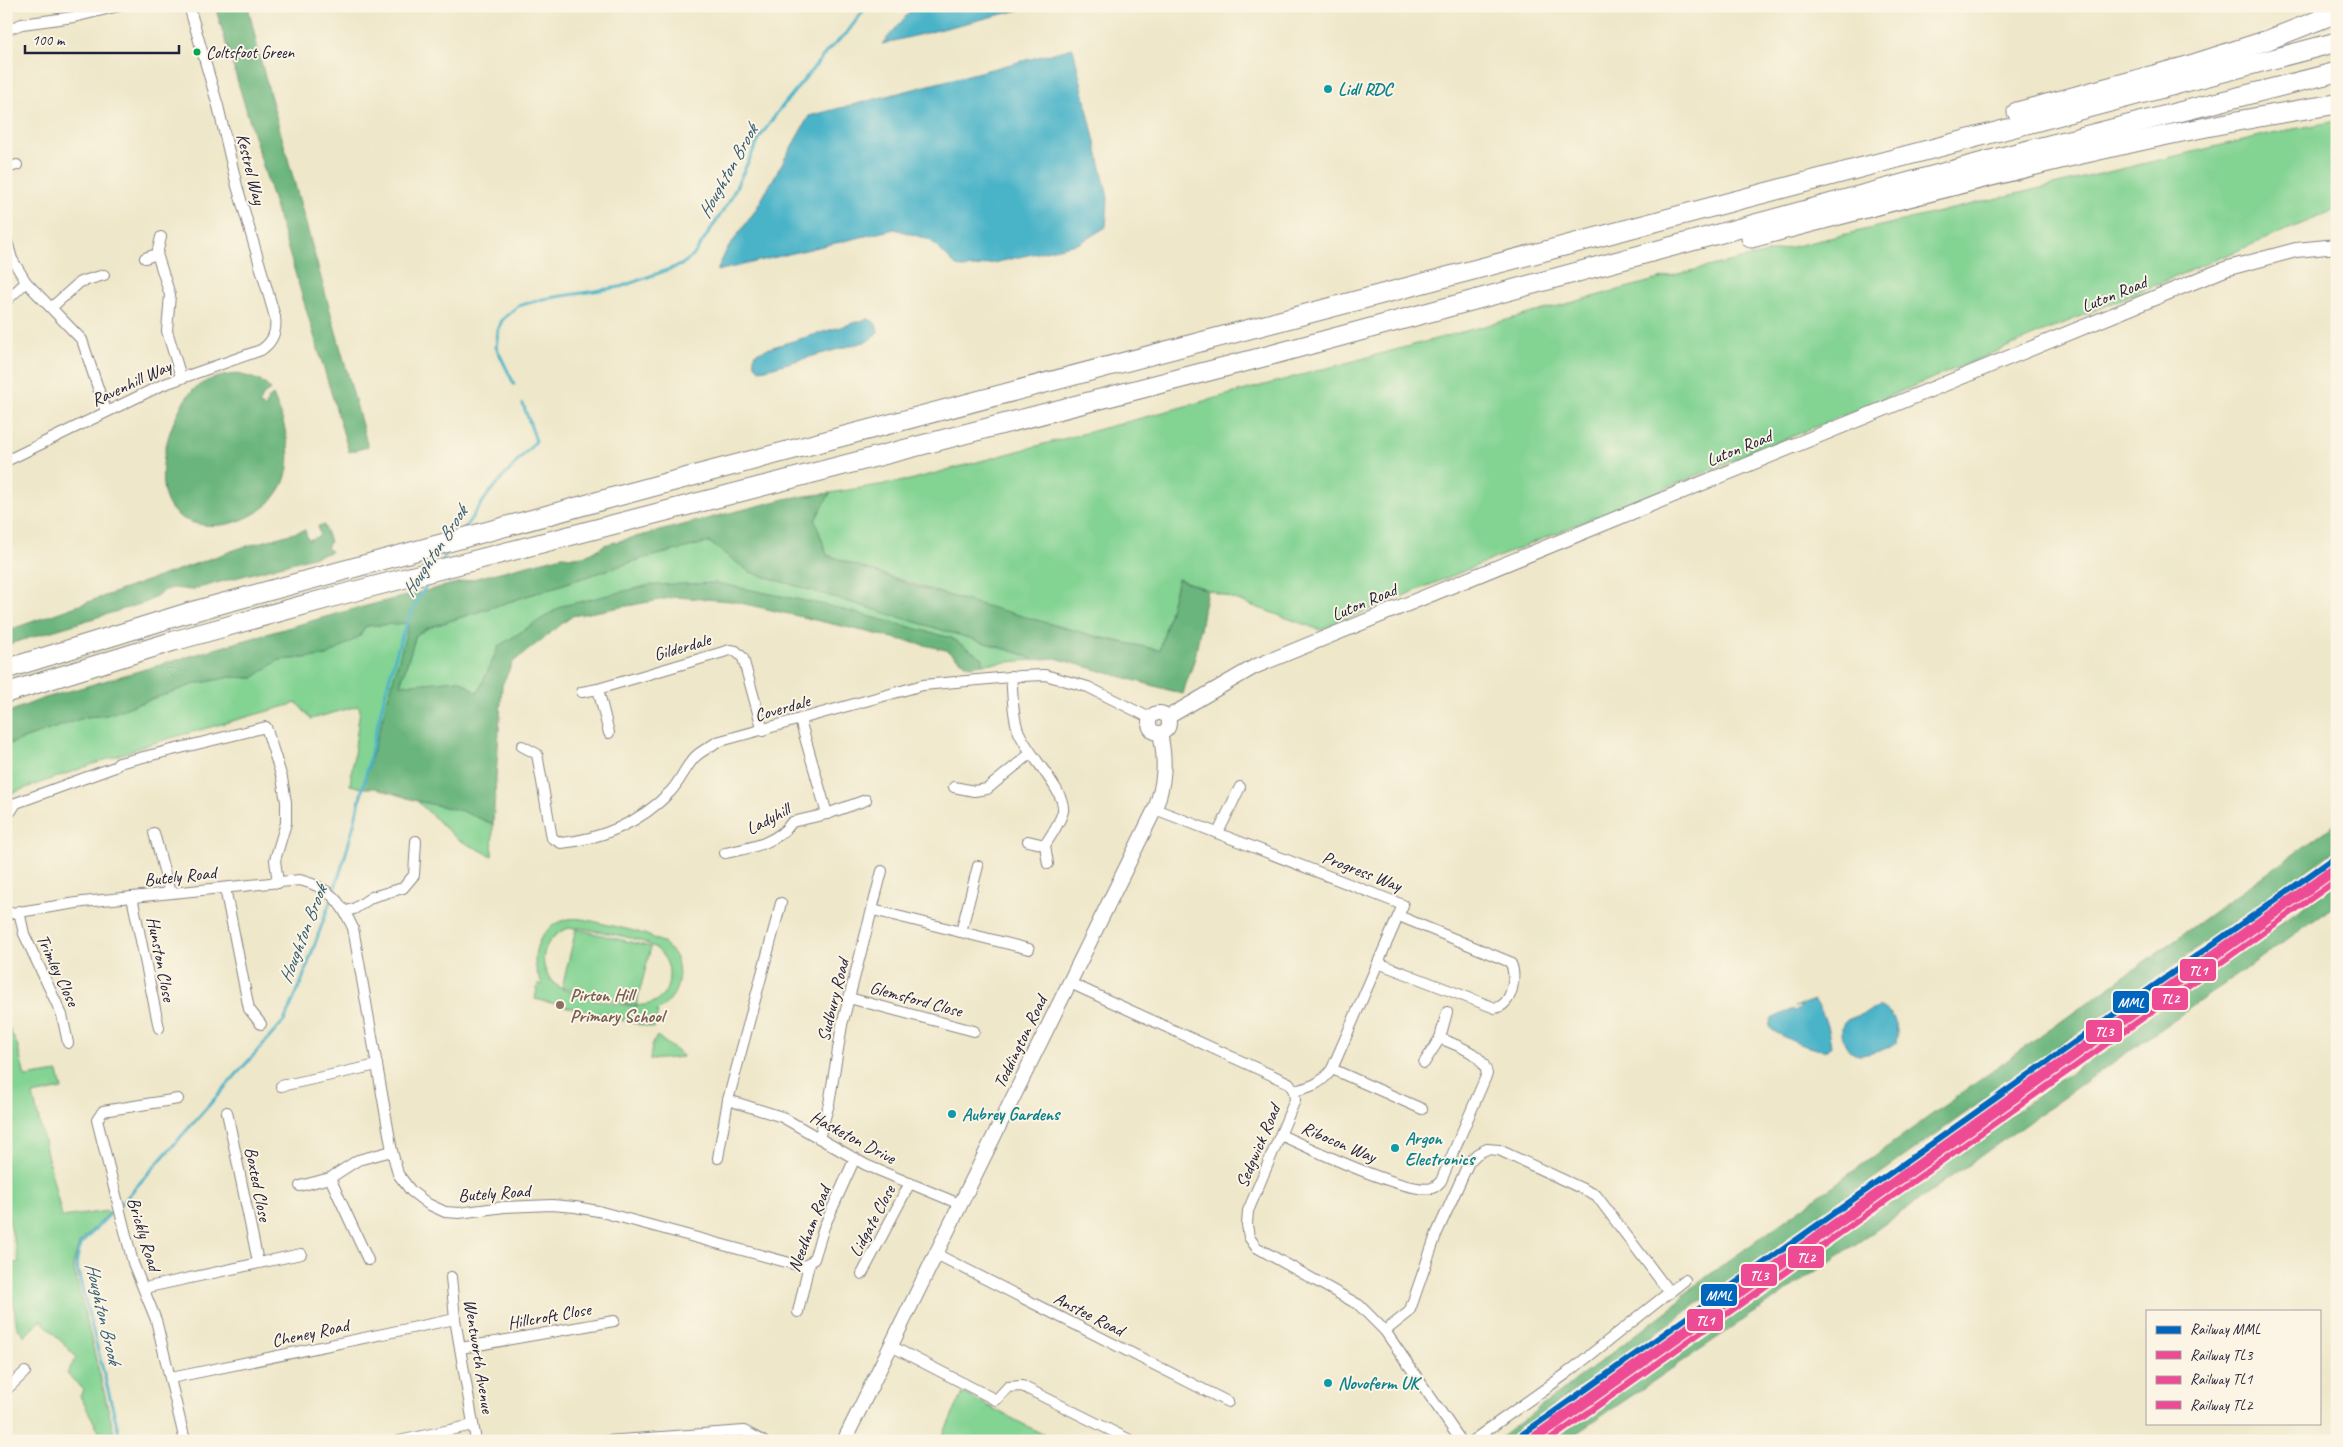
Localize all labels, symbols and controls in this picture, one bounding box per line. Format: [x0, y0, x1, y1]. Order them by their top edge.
scale bar [25, 22, 179, 54]
text: 100 m [32, 31, 66, 50]
place label: Coltsfoot Green [206, 42, 295, 63]
marker: Coltsfoot Green [192, 47, 202, 57]
place label: Lidl RDC [1338, 78, 1395, 100]
marker: Lidl RDC [1322, 83, 1334, 95]
water label: Houghton Brook [692, 117, 765, 222]
street label: Kestrel Way [232, 131, 271, 209]
street label: Luton Road [2078, 270, 2153, 317]
street label: Ravenhill Way [87, 354, 176, 411]
street label: Luton Road [1703, 424, 1778, 471]
water label: Houghton Brook [397, 498, 475, 601]
street label: Luton Road [1328, 577, 1403, 626]
street label: Gilderdale [651, 628, 714, 666]
street label: Coverdale [752, 689, 813, 726]
street label: Ladyhill [742, 797, 796, 840]
street label: Progress Way [1319, 846, 1406, 897]
street label: Butely Road [143, 861, 220, 891]
water label: Houghton Brook [273, 878, 334, 987]
street label: Hunston Close [142, 915, 180, 1004]
street label: Trimley Close [32, 930, 85, 1011]
street label: Sudbury Road [812, 954, 855, 1044]
line badge: TL1 [2179, 958, 2217, 982]
text: TL1 [2189, 962, 2209, 979]
street label: Glemsford Close [868, 976, 966, 1022]
place label: Pirton Hill Primary School [570, 984, 668, 1027]
line badge: TL2 [2151, 987, 2189, 1011]
street label: Toddington Road [988, 990, 1053, 1092]
line badge: MML [2112, 990, 2150, 1014]
text: TL2 [2161, 990, 2181, 1007]
text: MML [2118, 994, 2145, 1011]
marker: Pirton Hill Primary School [554, 999, 566, 1011]
line badge: TL3 [2085, 1019, 2123, 1043]
text: TL3 [2095, 1023, 2115, 1040]
street label: Sedgwick Road [1231, 1098, 1287, 1191]
place label: Aubrey Gardens [962, 1103, 1061, 1125]
street label: Hasketon Drive [807, 1105, 900, 1169]
marker: Aubrey Gardens [946, 1108, 958, 1120]
street label: Ribocon Way [1298, 1116, 1381, 1168]
place label: Argon Electronics [1405, 1127, 1476, 1170]
marker: Argon Electronics [1389, 1142, 1401, 1154]
street label: Boxted Close [240, 1145, 276, 1224]
street label: Butely Road [457, 1179, 534, 1206]
street label: Needham Road [783, 1180, 836, 1275]
street label: Lidgate Close [844, 1180, 901, 1261]
street label: Brickly Road [122, 1195, 166, 1276]
line badge: TL2 [1787, 1245, 1825, 1269]
text: TL2 [1797, 1249, 1817, 1266]
water label: Houghton Brook [80, 1260, 127, 1370]
line badge: TL3 [1740, 1263, 1778, 1287]
text: TL3 [1750, 1267, 1770, 1284]
line badge: MML [1700, 1283, 1738, 1307]
street label: Anstee Road [1050, 1287, 1130, 1342]
text: MML [1706, 1287, 1733, 1304]
street label: Wentworth Avenue [459, 1297, 499, 1416]
street label: Hillcroft Close [506, 1298, 593, 1334]
line badge: TL1 [1686, 1308, 1724, 1332]
legend [2146, 1310, 2320, 1424]
text: TL1 [1696, 1312, 1716, 1329]
street label: Cheney Road [270, 1314, 353, 1352]
text: Railway MML [2190, 1320, 2261, 1339]
text: Railway TL3 [2190, 1346, 2254, 1365]
text: Railway TL1 [2190, 1370, 2254, 1389]
place label: Novoferm UK [1338, 1372, 1422, 1394]
marker: Novoferm UK [1322, 1377, 1334, 1389]
text: Railway TL2 [2190, 1396, 2254, 1415]

